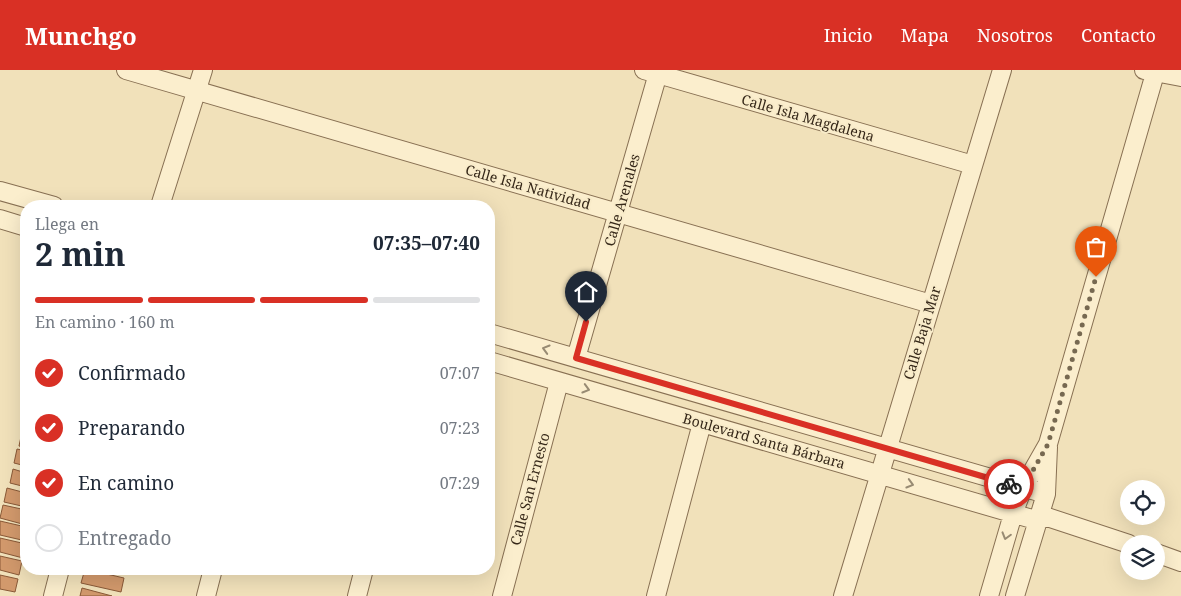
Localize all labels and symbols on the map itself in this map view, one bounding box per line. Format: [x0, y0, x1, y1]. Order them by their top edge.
street label: Calle Isla Magdalena [739, 89, 877, 146]
street label: Calle Arenales [599, 151, 644, 248]
street label: Calle Isla Natividad [463, 160, 593, 214]
pin [1075, 226, 1117, 277]
pin [565, 271, 607, 322]
street label: Calle Baja Mar [898, 283, 945, 382]
one-way arrow [542, 345, 550, 355]
one-way arrow [581, 384, 590, 394]
street label: Boulevard Santa Bárbara [681, 408, 848, 473]
street label: Calle San Ernesto [505, 431, 554, 547]
courier [984, 459, 1034, 509]
one-way arrow [905, 478, 914, 488]
one-way arrow [1002, 532, 1012, 540]

